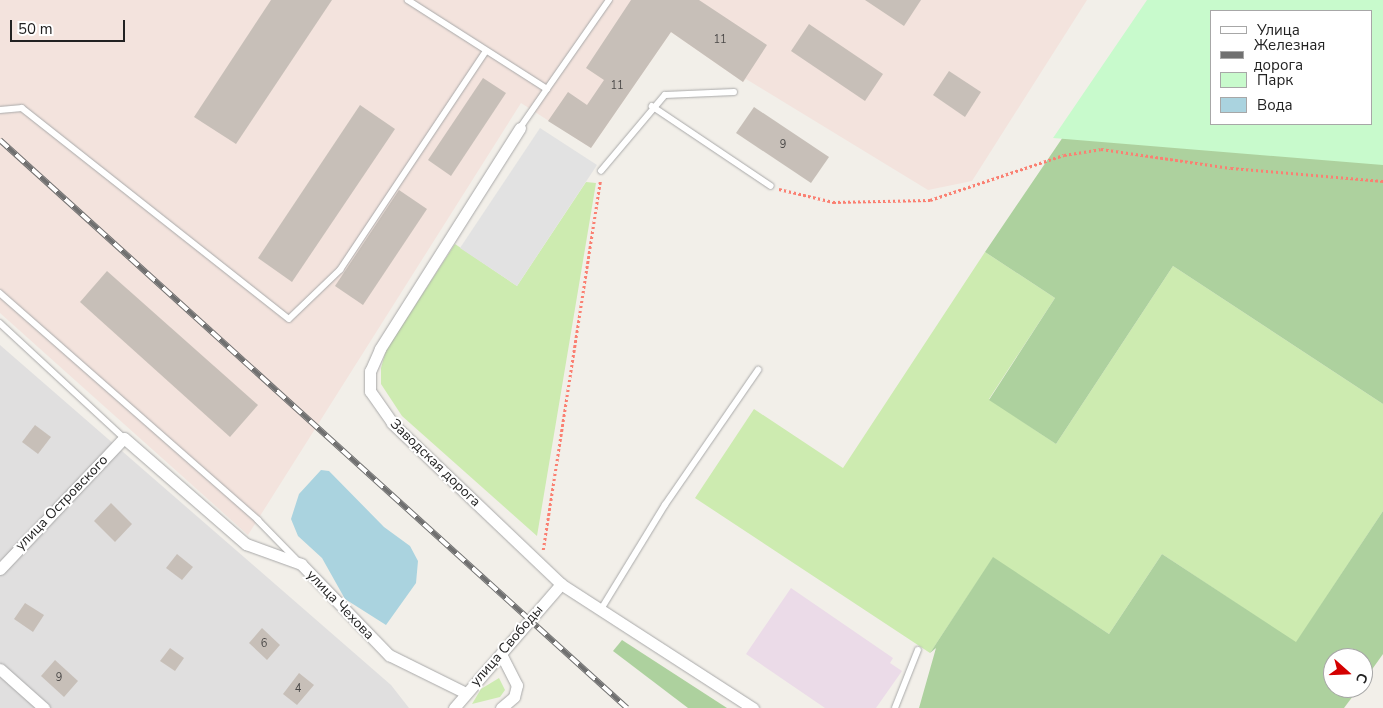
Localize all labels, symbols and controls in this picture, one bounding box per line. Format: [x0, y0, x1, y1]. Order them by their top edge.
scale bar [12, 10, 128, 42]
legend [1210, 10, 1373, 125]
text: 50 m [18, 19, 53, 39]
text: Улица [1257, 20, 1300, 40]
house number: 11 [713, 33, 727, 47]
text: Железная дорога [1254, 35, 1325, 75]
text: Парк [1257, 70, 1293, 90]
house number: 11 [610, 79, 624, 93]
text: Вода [1257, 95, 1293, 115]
house number: 9 [780, 138, 786, 152]
street label: Заводская дорога [386, 416, 484, 510]
street label: улица Островского [12, 452, 112, 554]
street label: улица Чехова [303, 567, 377, 643]
street label: улица Свободы [467, 602, 547, 690]
house number: 6 [261, 637, 267, 651]
north arrow [1323, 648, 1373, 698]
text: С [1351, 670, 1372, 686]
house number: 9 [56, 671, 62, 685]
house number: 4 [295, 682, 301, 696]

